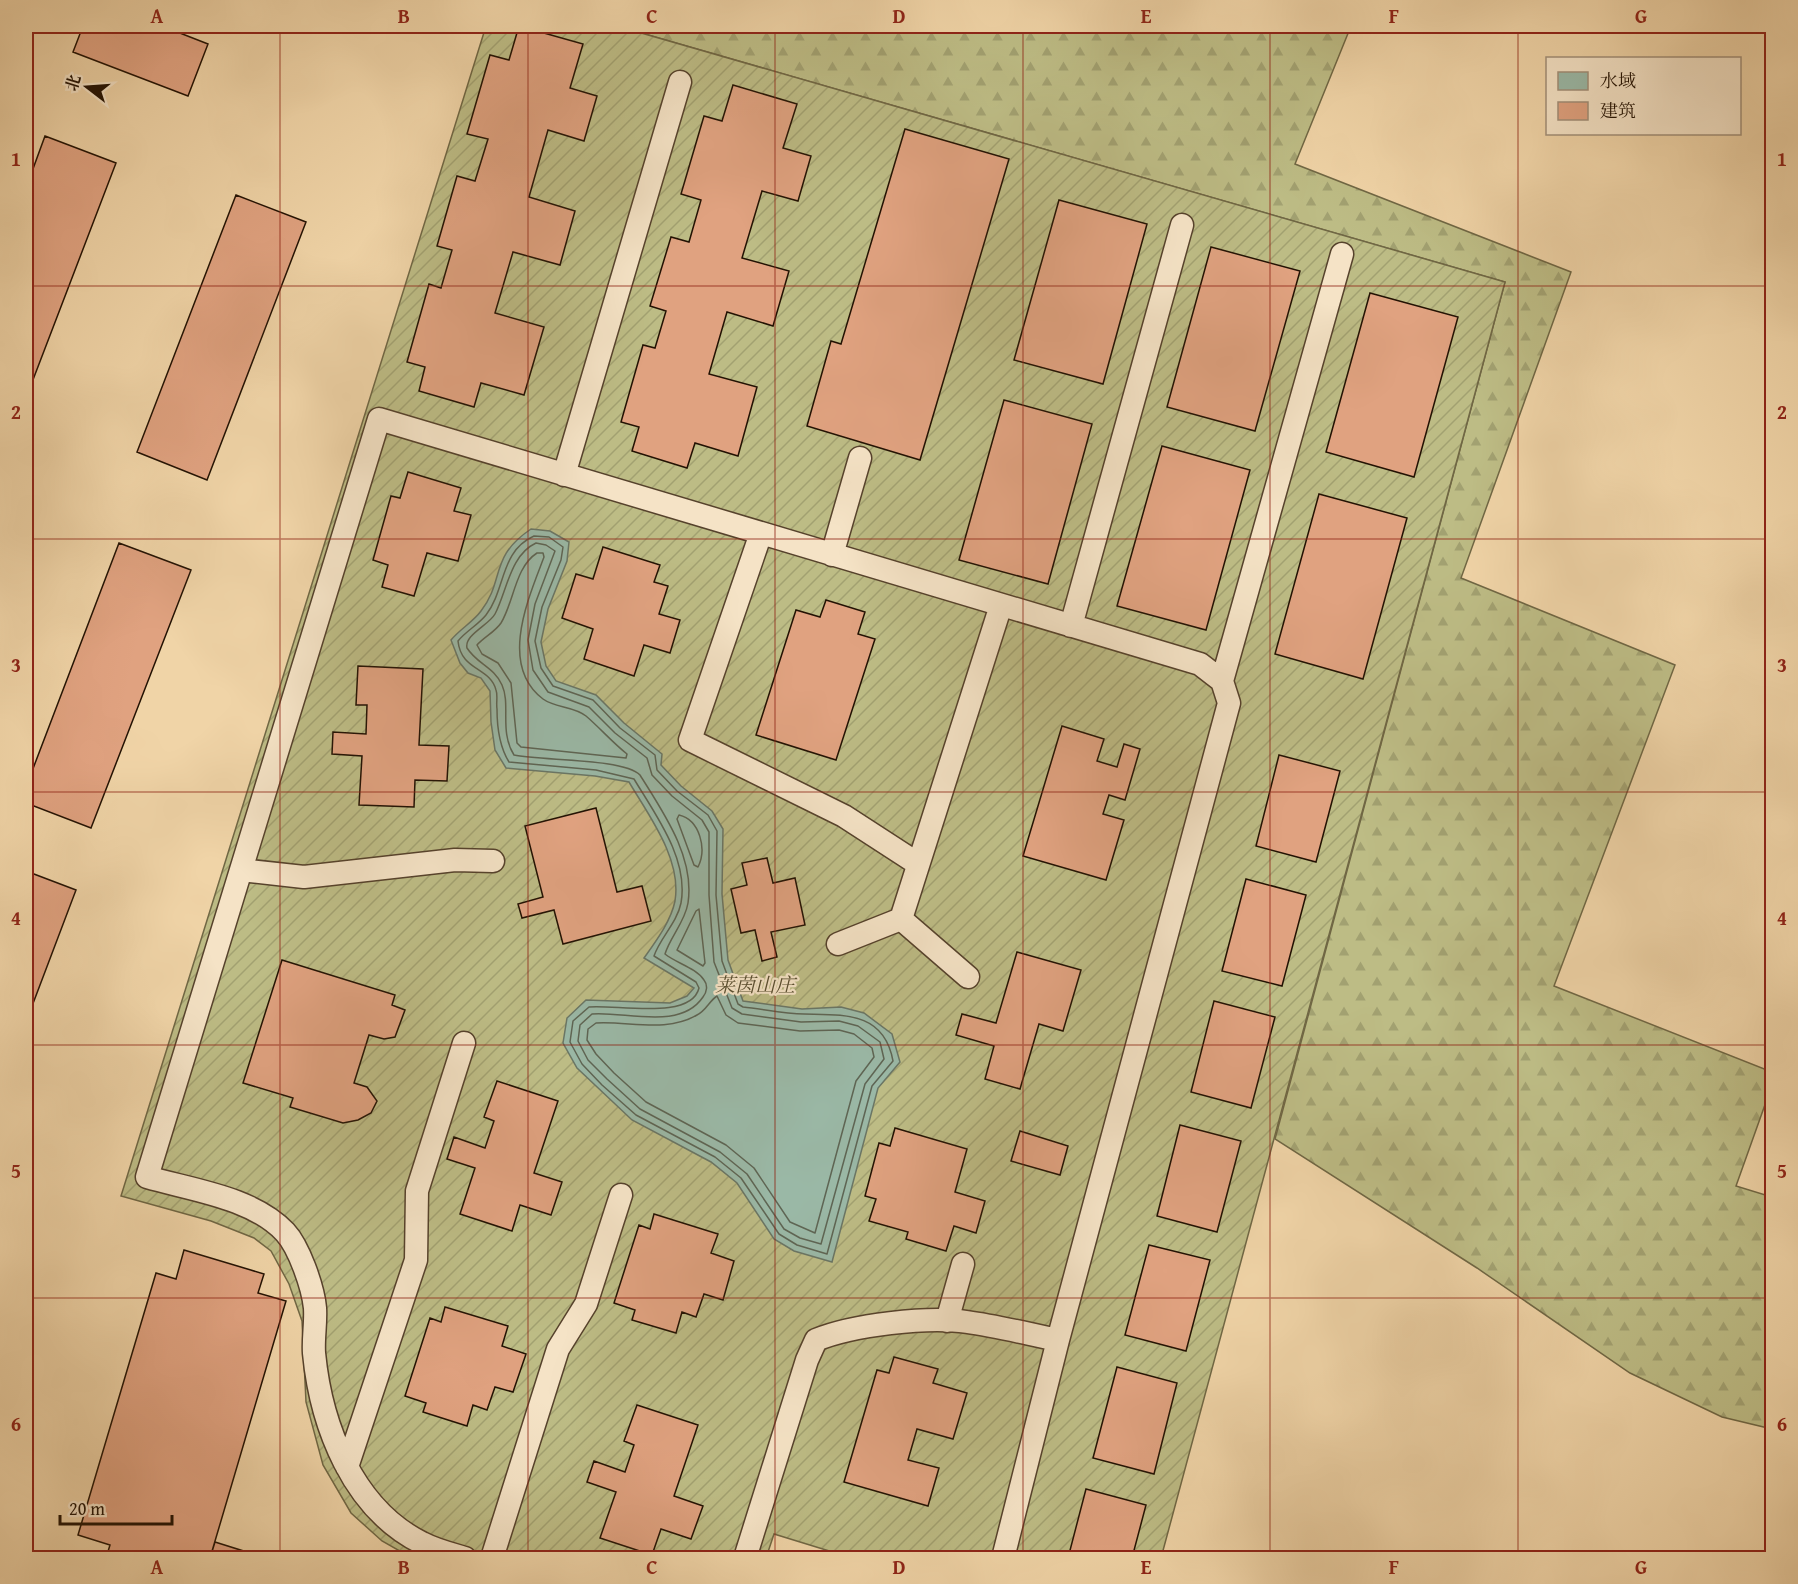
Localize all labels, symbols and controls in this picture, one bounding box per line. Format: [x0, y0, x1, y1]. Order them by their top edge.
text: A [151, 1, 164, 30]
text: B [398, 1, 410, 30]
text: C [646, 1, 658, 30]
text: D [892, 1, 906, 30]
text: E [1141, 1, 1152, 30]
text: F [1389, 1, 1399, 30]
text: G [1635, 1, 1647, 30]
north arrow [57, 57, 117, 117]
legend [1546, 57, 1741, 135]
text: 水域 [1600, 67, 1636, 94]
text: 北 [59, 71, 86, 94]
text: 建筑 [1600, 97, 1636, 124]
text: 1 [11, 144, 21, 173]
text: 1 [1777, 144, 1787, 173]
text: 2 [11, 397, 21, 426]
text: 2 [1777, 397, 1787, 426]
text: 3 [11, 650, 21, 679]
text: 3 [1777, 650, 1787, 679]
text: 4 [11, 903, 21, 932]
text: 4 [1777, 903, 1787, 932]
park label: 莱茵山庄 [715, 970, 798, 999]
text: 5 [11, 1156, 21, 1185]
text: 5 [1777, 1156, 1787, 1185]
text: 6 [11, 1409, 21, 1438]
text: 6 [1777, 1409, 1787, 1438]
scale bar [60, 1488, 172, 1526]
text: 20 m [69, 1495, 105, 1522]
text: A [151, 1552, 164, 1581]
text: B [398, 1552, 410, 1581]
text: C [646, 1552, 658, 1581]
text: D [892, 1552, 906, 1581]
text: E [1141, 1552, 1152, 1581]
text: F [1389, 1552, 1399, 1581]
text: G [1635, 1552, 1647, 1581]

